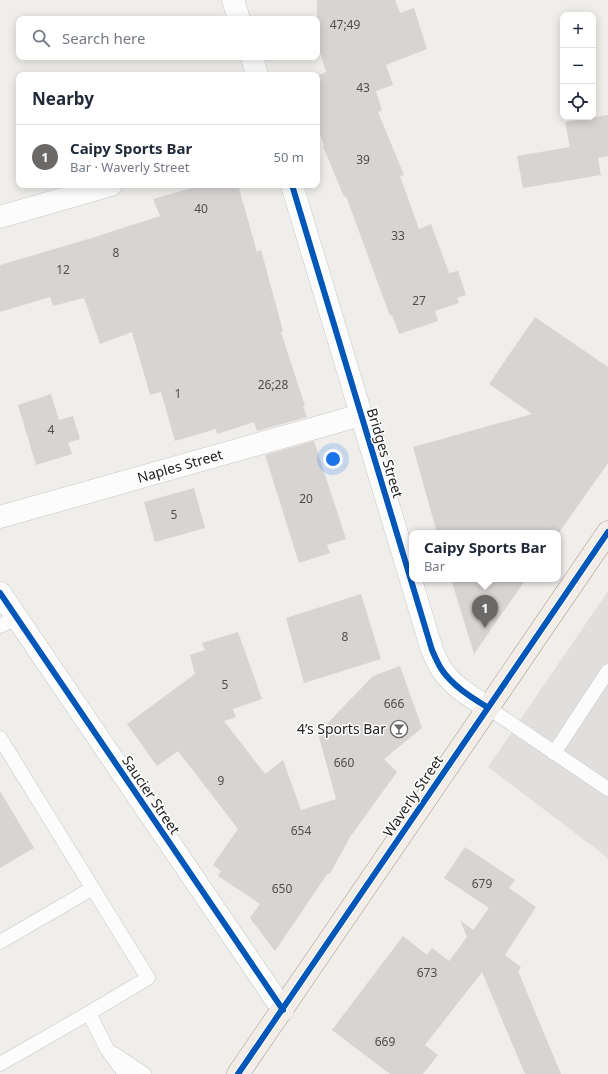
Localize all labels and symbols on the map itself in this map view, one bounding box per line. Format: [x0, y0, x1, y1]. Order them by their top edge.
house number: 47;49 [330, 16, 360, 33]
house number: 43 [356, 79, 370, 96]
house number: 39 [356, 151, 370, 168]
house number: 40 [194, 200, 208, 217]
house number: 33 [391, 227, 405, 244]
house number: 8 [113, 244, 120, 261]
house number: 12 [56, 261, 70, 278]
house number: 27 [412, 292, 426, 309]
house number: 26;28 [258, 376, 288, 393]
house number: 1 [175, 385, 181, 402]
street label: Bridges Street [363, 406, 408, 500]
house number: 4 [48, 421, 55, 438]
street label: Naples Street [135, 444, 225, 487]
your location [323, 449, 343, 469]
house number: 20 [299, 490, 313, 507]
house number: 5 [171, 506, 178, 523]
pin: 1 [472, 595, 498, 628]
house number: 8 [342, 628, 349, 645]
house number: 5 [222, 676, 229, 693]
house number: 666 [384, 695, 404, 712]
place label: 4’s Sports Bar [297, 719, 386, 738]
bar icon: 4’s Sports Bar [389, 719, 409, 739]
street label: Waverly Street [378, 751, 447, 840]
street label: Saucier Street [118, 752, 185, 838]
house number: 660 [334, 754, 354, 771]
house number: 9 [218, 772, 225, 789]
house number: 654 [291, 822, 311, 839]
house number: 679 [472, 875, 492, 892]
house number: 650 [272, 880, 292, 897]
house number: 673 [417, 964, 437, 981]
house number: 669 [375, 1033, 395, 1050]

